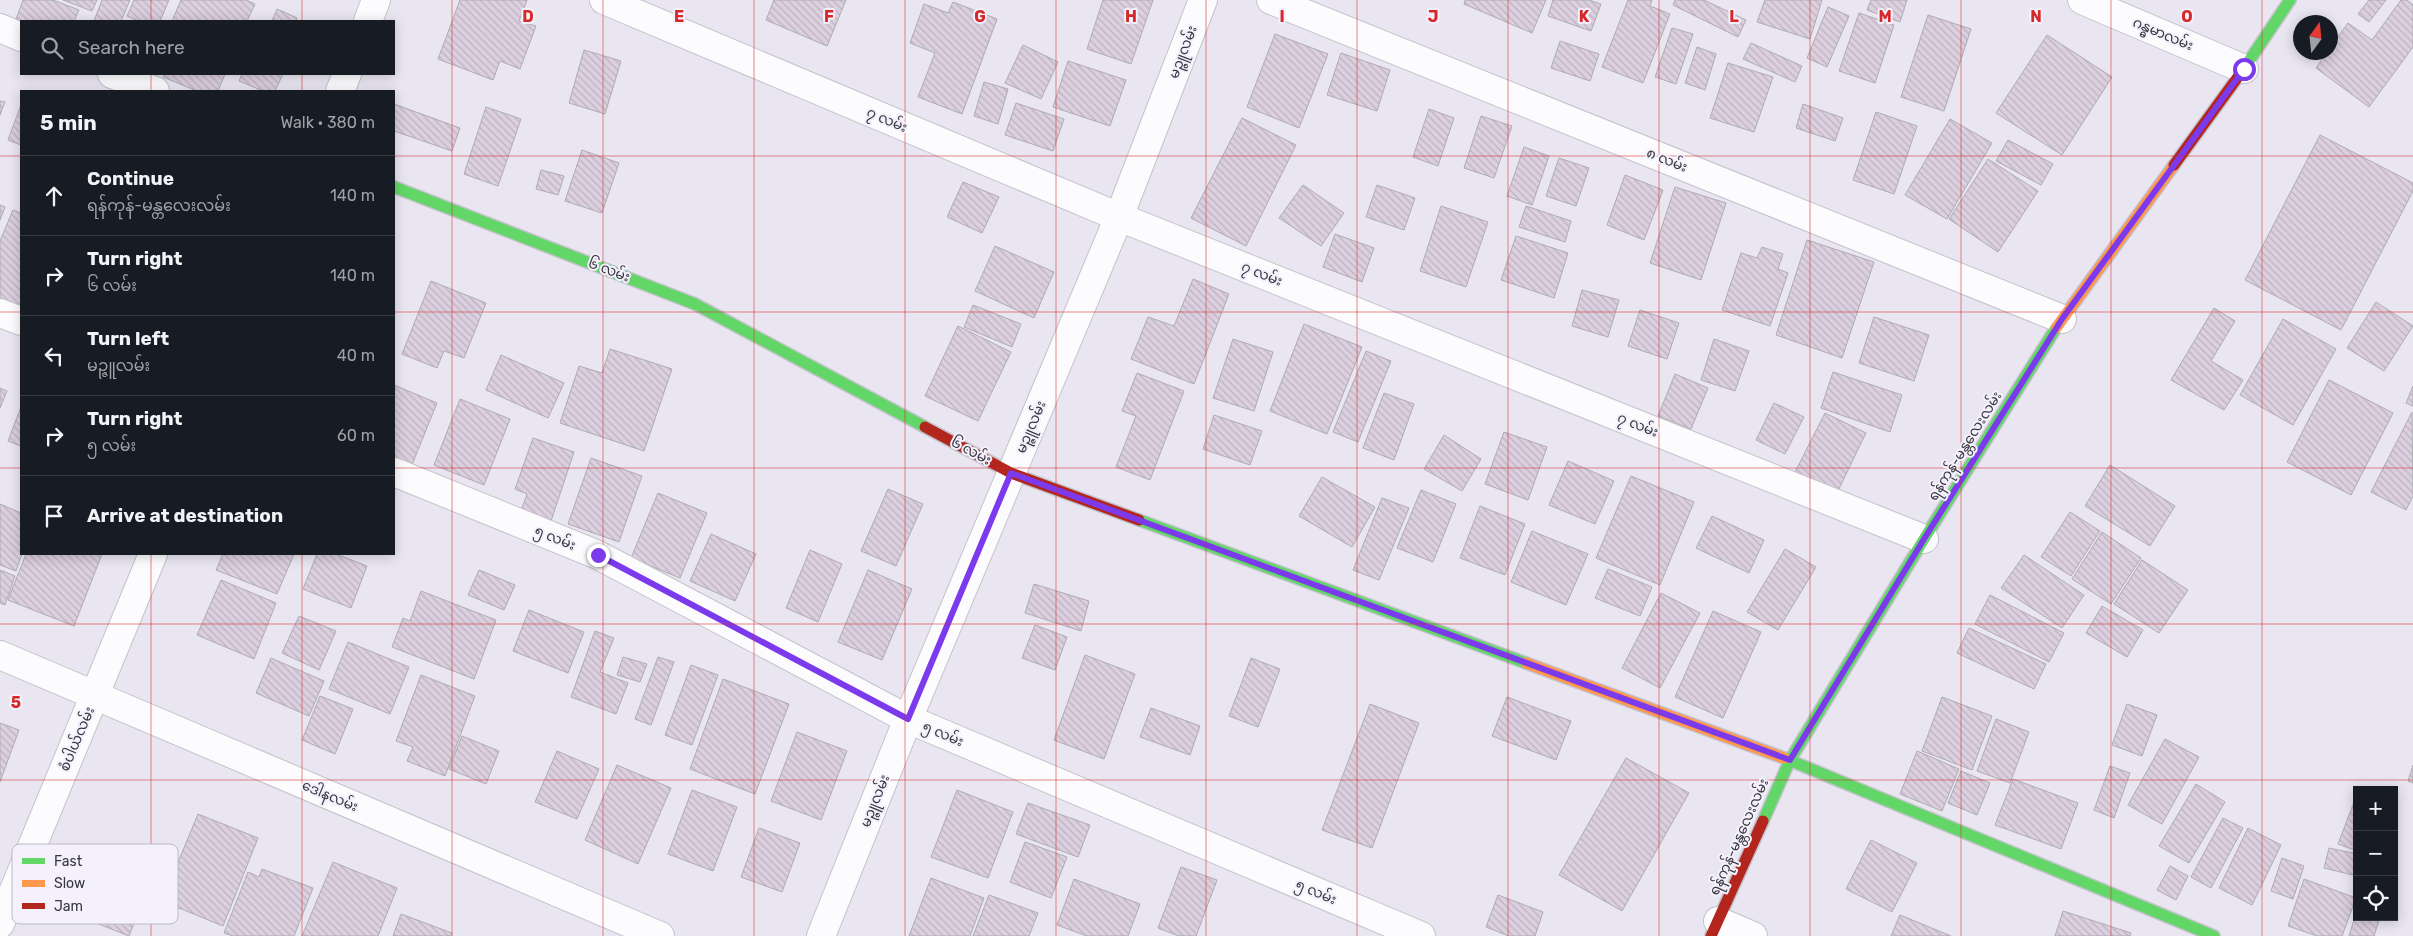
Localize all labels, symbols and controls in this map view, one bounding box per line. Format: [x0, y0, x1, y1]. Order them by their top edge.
text: D [522, 7, 534, 26]
text: E [674, 7, 684, 26]
text: F [824, 7, 834, 26]
text: G [974, 7, 986, 26]
text: H [1125, 7, 1137, 26]
text: I [1279, 7, 1285, 26]
text: J [1428, 7, 1438, 26]
text: K [1579, 7, 1590, 26]
text: L [1729, 7, 1739, 26]
text: M [1878, 7, 1892, 26]
text: N [2030, 7, 2042, 26]
text: O [2181, 7, 2193, 26]
street label: ဂန္ဓမာလမ်း [2129, 12, 2197, 57]
north arrow [2293, 15, 2338, 60]
search box [20, 20, 395, 75]
street label: မဉ္ဇူလမ်း [1163, 22, 1204, 82]
icon: search [38, 34, 66, 62]
text: Search here [78, 36, 185, 59]
route start [2233, 58, 2256, 81]
street label: ၇ လမ်း [863, 102, 911, 139]
text: 5 min [40, 110, 97, 135]
text: Walk · 380 m [281, 113, 375, 132]
street label: ၈ လမ်း [1644, 142, 1691, 176]
text: Continue [87, 167, 174, 190]
icon: ahead [40, 182, 68, 210]
text: 140 m [330, 186, 375, 205]
text: ရန်ကုန်-မန္တလေးလမ်း [87, 196, 231, 215]
text: Turn right [87, 247, 182, 270]
street label: ၆ လမ်း [586, 252, 633, 286]
street label: ၇ လမ်း [1238, 256, 1286, 293]
icon: right [40, 262, 68, 290]
text: 140 m [330, 266, 375, 285]
text: ၆ လမ်း [87, 276, 137, 295]
text: Turn left [87, 327, 169, 350]
icon: left [40, 342, 68, 370]
text: 40 m [337, 346, 375, 365]
text: မဉ္ဇူလမ်း [87, 356, 150, 375]
street label: ရန်ကုန်-မန္တလေးလမ်း [1923, 387, 2008, 505]
street label: မဉ္ဇူလမ်း [1011, 397, 1052, 457]
text: Turn right [87, 407, 182, 430]
street label: ၇ လမ်း [1614, 407, 1662, 444]
icon: right [40, 422, 68, 450]
text: 60 m [337, 426, 375, 445]
street label: ၆ လမ်း [948, 431, 995, 469]
text: ၅ လမ်း [87, 436, 136, 455]
icon: arrive [40, 502, 68, 530]
text: Arrive at destination [87, 504, 283, 527]
street label: ၅ လမ်း [531, 520, 579, 557]
route end [587, 544, 610, 567]
text: 5 [11, 693, 21, 712]
street label: စံပါယ်လမ်း [54, 703, 98, 774]
street label: ၅ လမ်း [919, 716, 967, 753]
street label: မဉ္ဇူလမ်း [855, 771, 896, 831]
street label: ဒေါနလမ်း [298, 775, 361, 818]
street label: ရန်ကုန်-မန္တလေးလမ်း [1704, 775, 1775, 899]
map controls [2353, 786, 2398, 921]
button: + [2353, 786, 2398, 831]
button: − [2353, 831, 2398, 876]
legend [12, 844, 178, 924]
text: Fast [54, 853, 83, 870]
street label: ၅ လမ်း [1292, 874, 1340, 911]
text: Slow [54, 875, 85, 892]
button: locate [2353, 876, 2398, 921]
text: Jam [54, 898, 83, 915]

